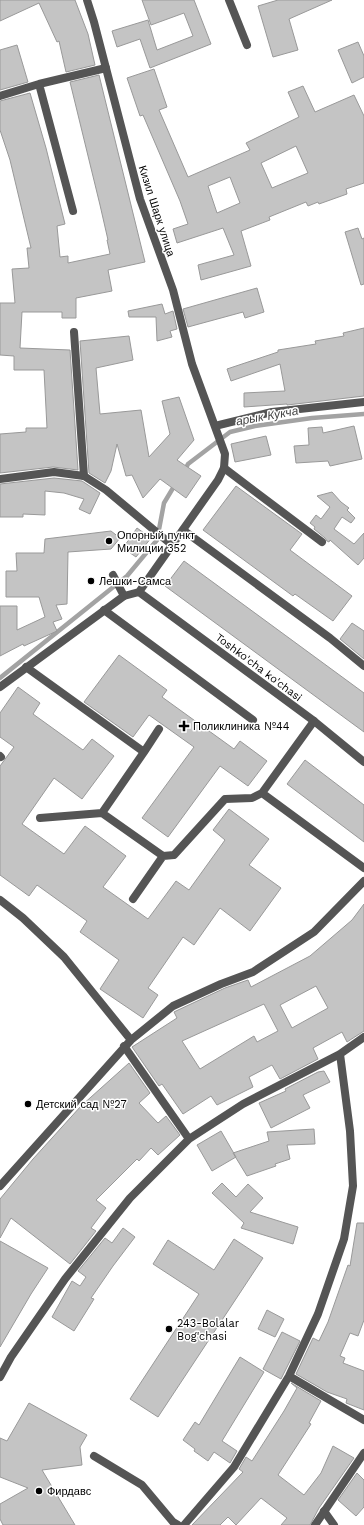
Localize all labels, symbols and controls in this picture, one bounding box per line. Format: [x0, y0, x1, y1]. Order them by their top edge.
street label: Кизил Шарк улица [136, 164, 178, 259]
water label: арык Кукча [235, 404, 300, 428]
place label: Опорный пункт Милиции 352 [117, 529, 195, 555]
marker: Опорный пункт Милиции 352 [104, 536, 114, 546]
place label: Лешки-Самса [99, 575, 172, 588]
marker: Лешки-Самса [86, 576, 96, 586]
street label: Toshko'cha ko'chasi [213, 631, 305, 704]
marker: Поликлиника №44 [178, 720, 190, 732]
place label: Поликлиника №44 [193, 720, 290, 733]
place label: Детский сад №27 [36, 1098, 127, 1111]
marker: Детский сад №27 [23, 1099, 33, 1109]
place label: 243-Bolalar Bog'chasi [177, 1317, 240, 1343]
marker: 243-Bolalar Bog'chasi [164, 1324, 174, 1334]
place label: Фирдавс [47, 1485, 92, 1498]
marker: Фирдавс [34, 1486, 44, 1496]

